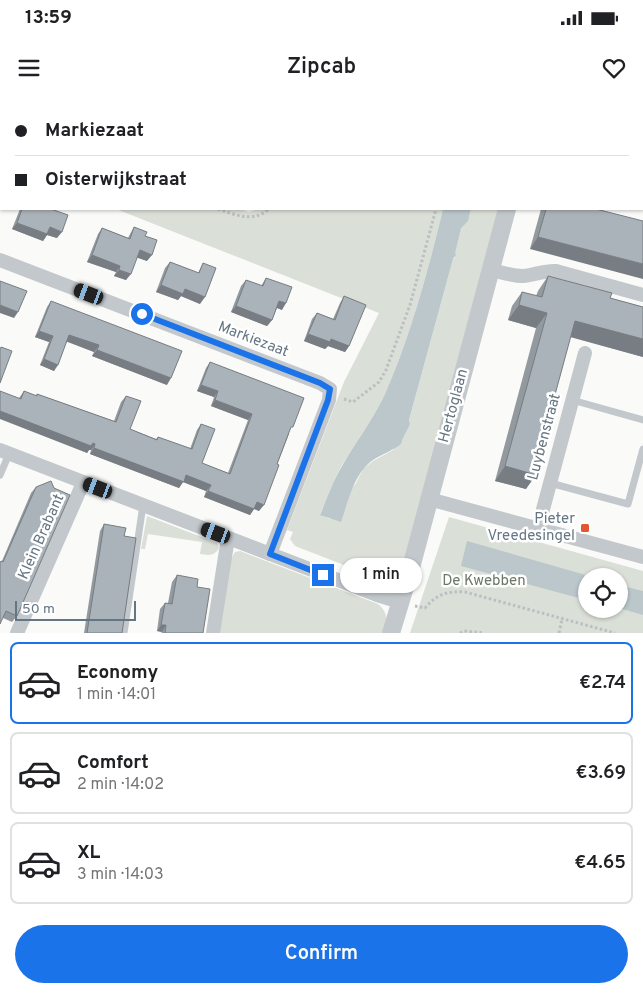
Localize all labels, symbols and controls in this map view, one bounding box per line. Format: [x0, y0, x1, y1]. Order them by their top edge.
text: 13:59 [25, 6, 72, 30]
icon: menu [15, 54, 43, 82]
text: Zipcab [287, 54, 356, 81]
icon: heart [600, 54, 628, 82]
text: Markiezaat [45, 119, 144, 143]
text: Oisterwijkstraat [45, 168, 187, 192]
car [72, 282, 105, 306]
route start [131, 303, 153, 325]
street label: Markiezaat [215, 318, 291, 362]
street label: Hertoglaan [435, 367, 473, 445]
street label: Luybenstraat [524, 392, 566, 482]
car [81, 476, 114, 500]
street label: Klein Brabant [15, 491, 69, 583]
place label: Pieter Vreedesingel [487, 510, 575, 546]
car [199, 521, 232, 545]
marker: Pieter Vreedesingel [579, 522, 591, 534]
callout: 1 min [340, 558, 423, 592]
route end [312, 564, 334, 586]
text: 1 min [362, 565, 400, 585]
map controls [578, 568, 628, 618]
button: locate [578, 568, 628, 618]
park label: De Kwebben [442, 572, 526, 591]
scale bar [15, 598, 136, 621]
text: 50 m [22, 601, 55, 618]
icon: car [17, 661, 62, 706]
text: Economy [77, 661, 158, 685]
text: €2.74 [579, 671, 626, 695]
text: 1 min · 14:01 [77, 685, 156, 705]
icon: car [17, 751, 62, 796]
text: Comfort [77, 751, 149, 775]
text: €3.69 [576, 761, 626, 785]
text: 2 min · 14:02 [77, 775, 164, 795]
icon: car [17, 841, 62, 886]
text: XL [77, 841, 100, 865]
text: €4.65 [574, 851, 626, 875]
text: 3 min · 14:03 [77, 865, 164, 885]
button: Confirm [15, 925, 628, 983]

